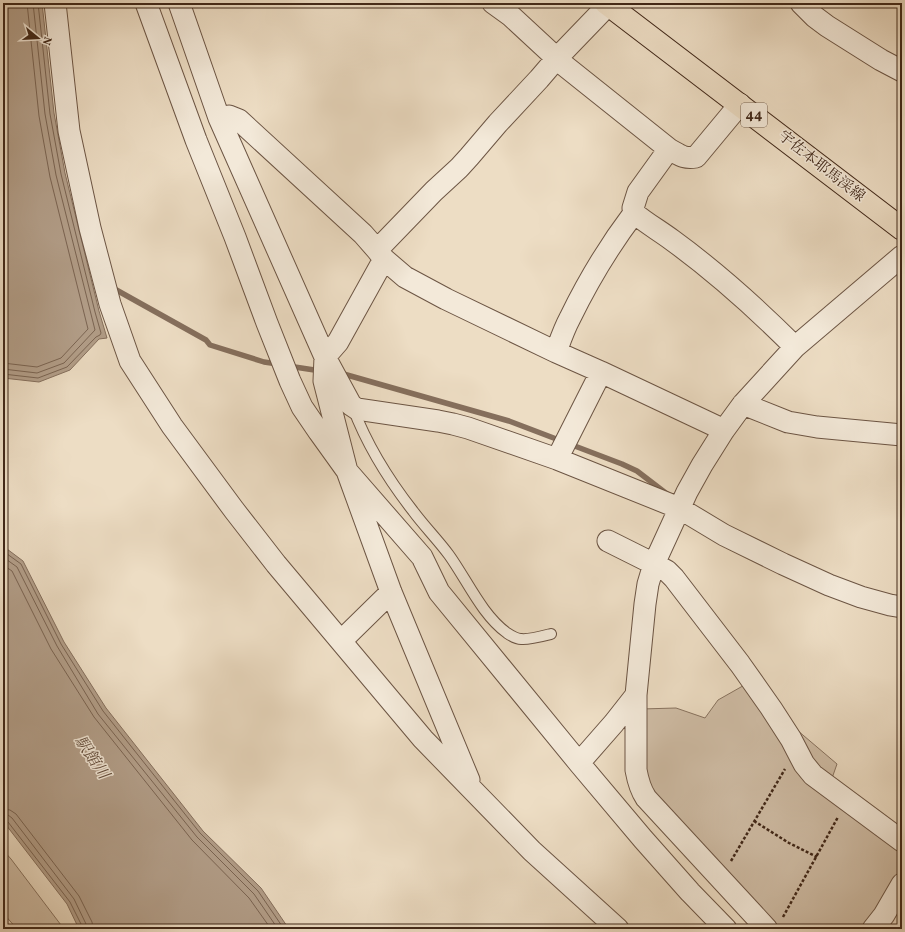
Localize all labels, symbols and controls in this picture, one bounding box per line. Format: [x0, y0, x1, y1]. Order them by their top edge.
north arrow [18, 18, 58, 58]
text: N [38, 35, 54, 47]
road number: 44 [741, 103, 767, 127]
street label: 宇佐本耶馬渓線 [773, 126, 869, 208]
water label: 駅館川 [68, 732, 115, 786]

